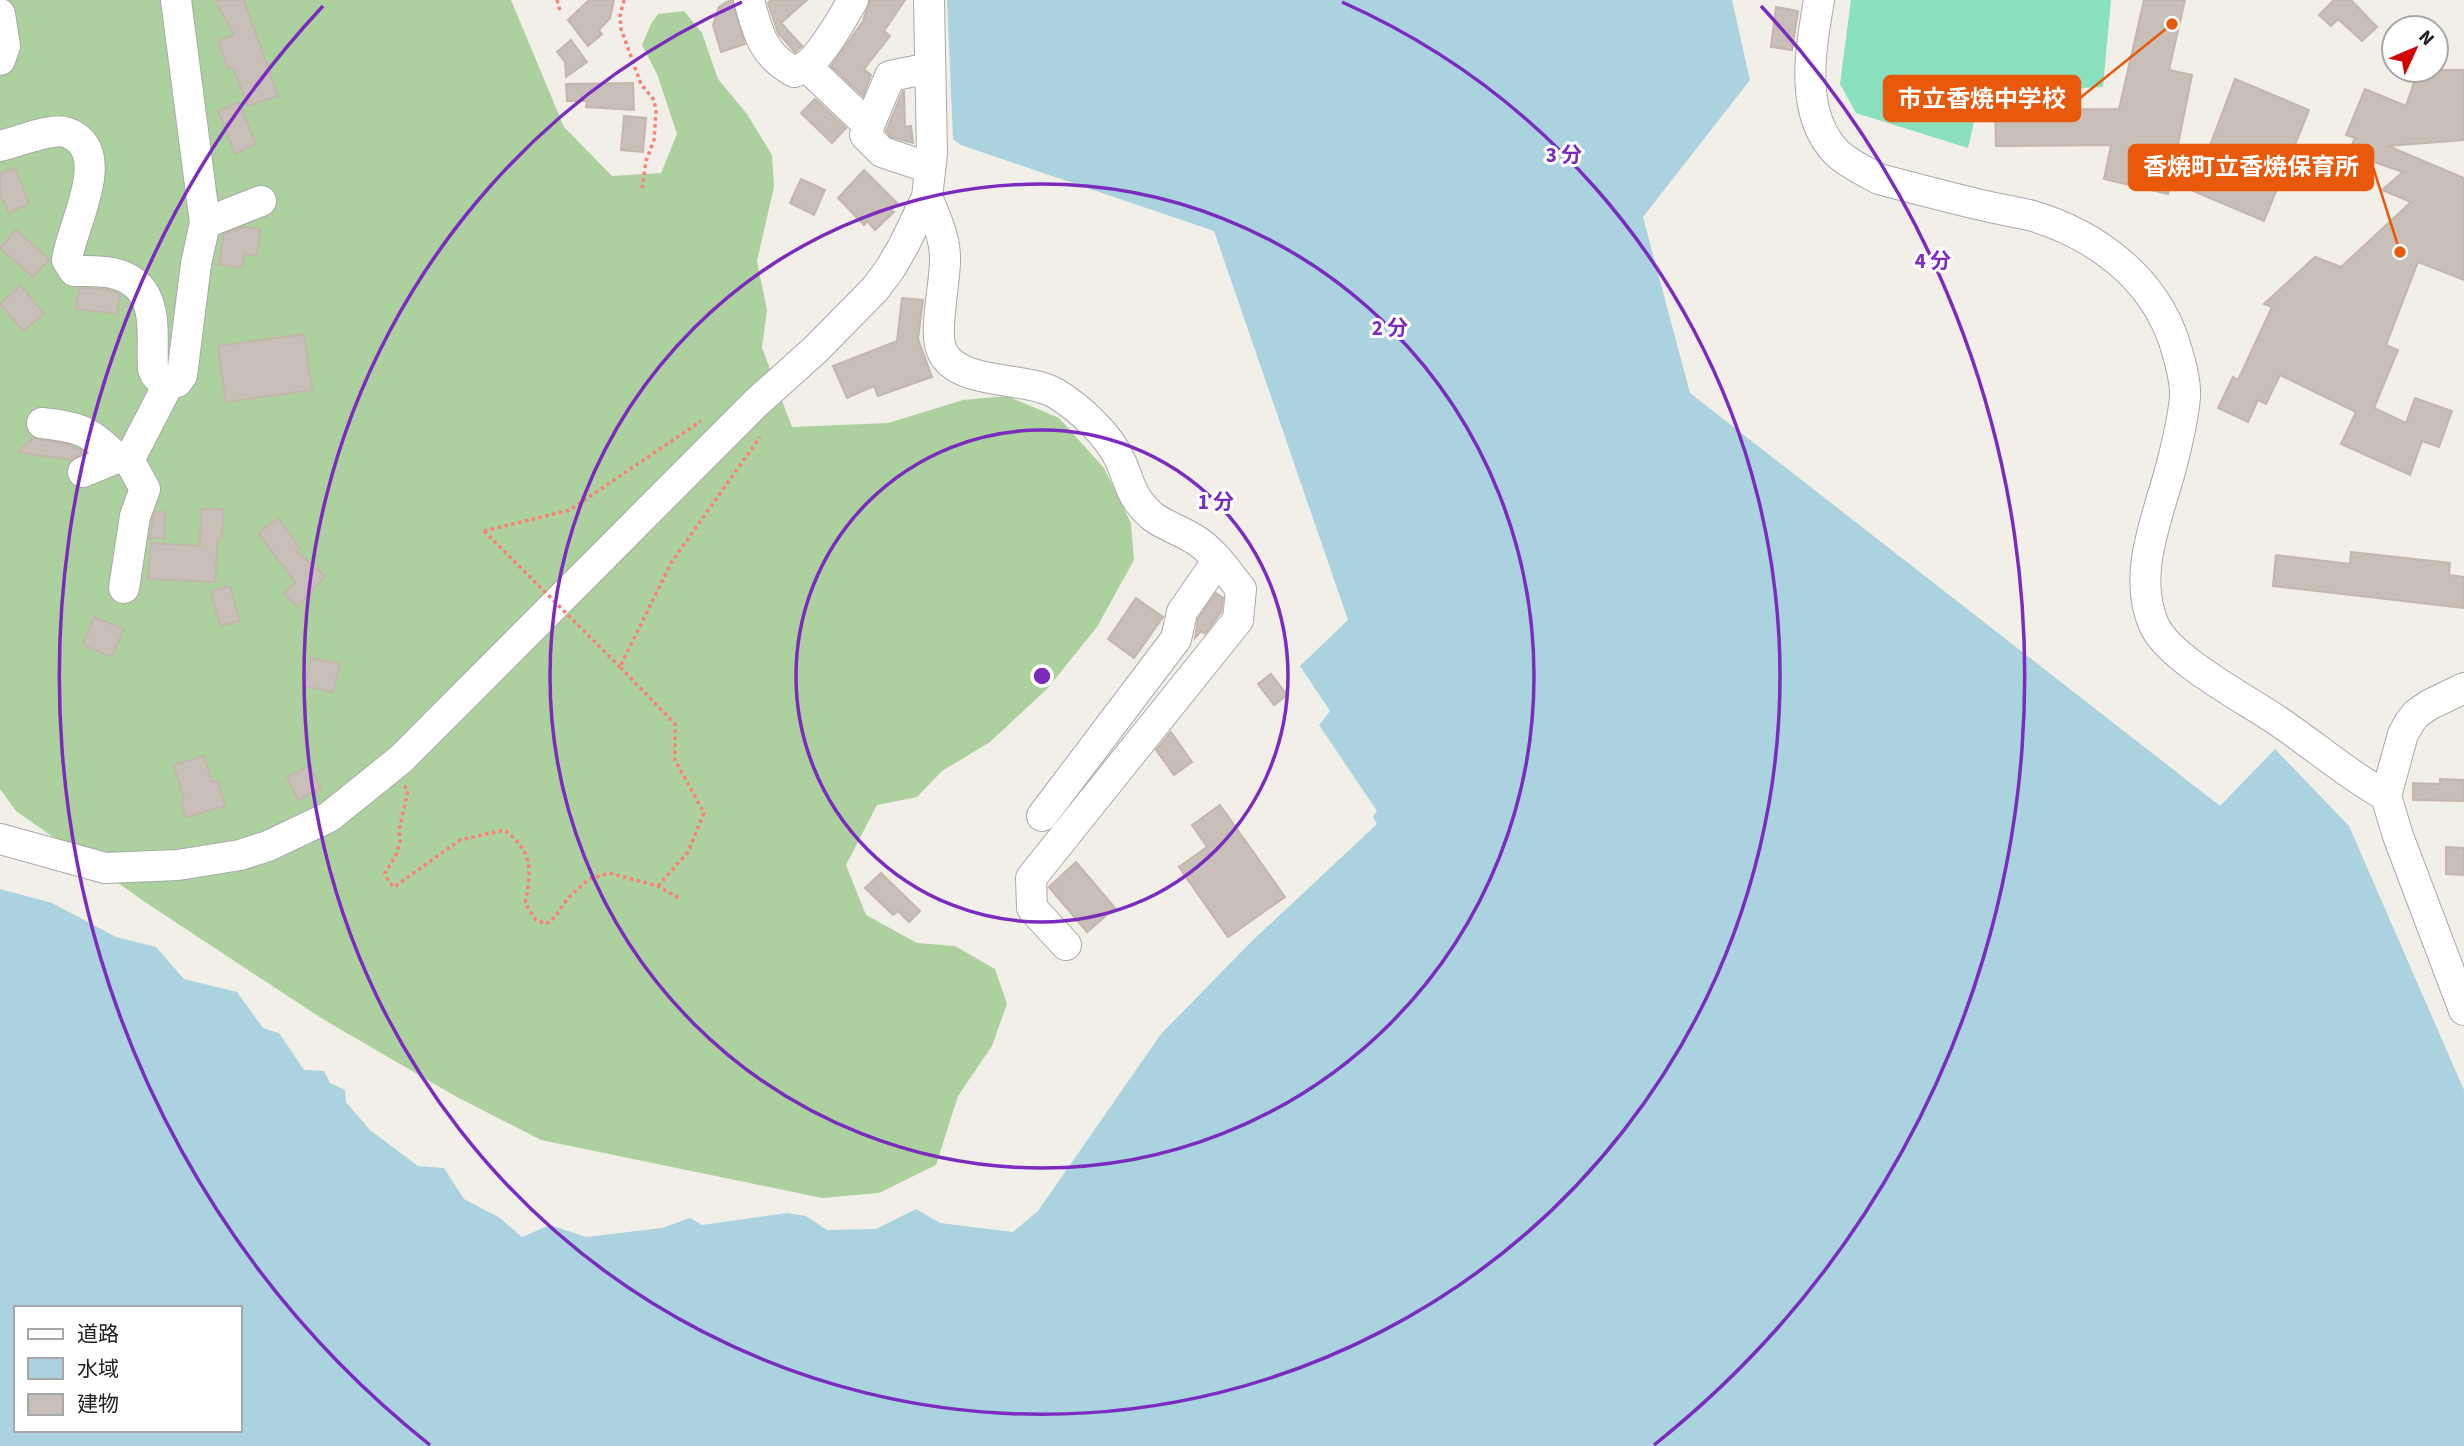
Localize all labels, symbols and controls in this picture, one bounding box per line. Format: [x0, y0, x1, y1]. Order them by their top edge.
north arrow [2380, 14, 2450, 84]
text: N [2412, 24, 2440, 52]
callout: 市立香焼中学校 [1884, 76, 2080, 121]
text: 市立香焼中学校 [1898, 82, 2066, 117]
text: 3 分 [1546, 140, 1582, 170]
callout: 香焼町立香焼保育所 [2129, 145, 2373, 190]
text: 香焼町立香焼保育所 [2143, 150, 2359, 185]
text: 4 分 [1915, 246, 1951, 276]
text: 2 分 [1372, 313, 1408, 343]
text: 1 分 [1198, 487, 1234, 517]
centre of rings [1030, 664, 1054, 688]
legend [14, 1306, 242, 1432]
text: 道路 [77, 1319, 119, 1349]
text: 水域 [77, 1354, 119, 1384]
text: 建物 [77, 1389, 119, 1419]

